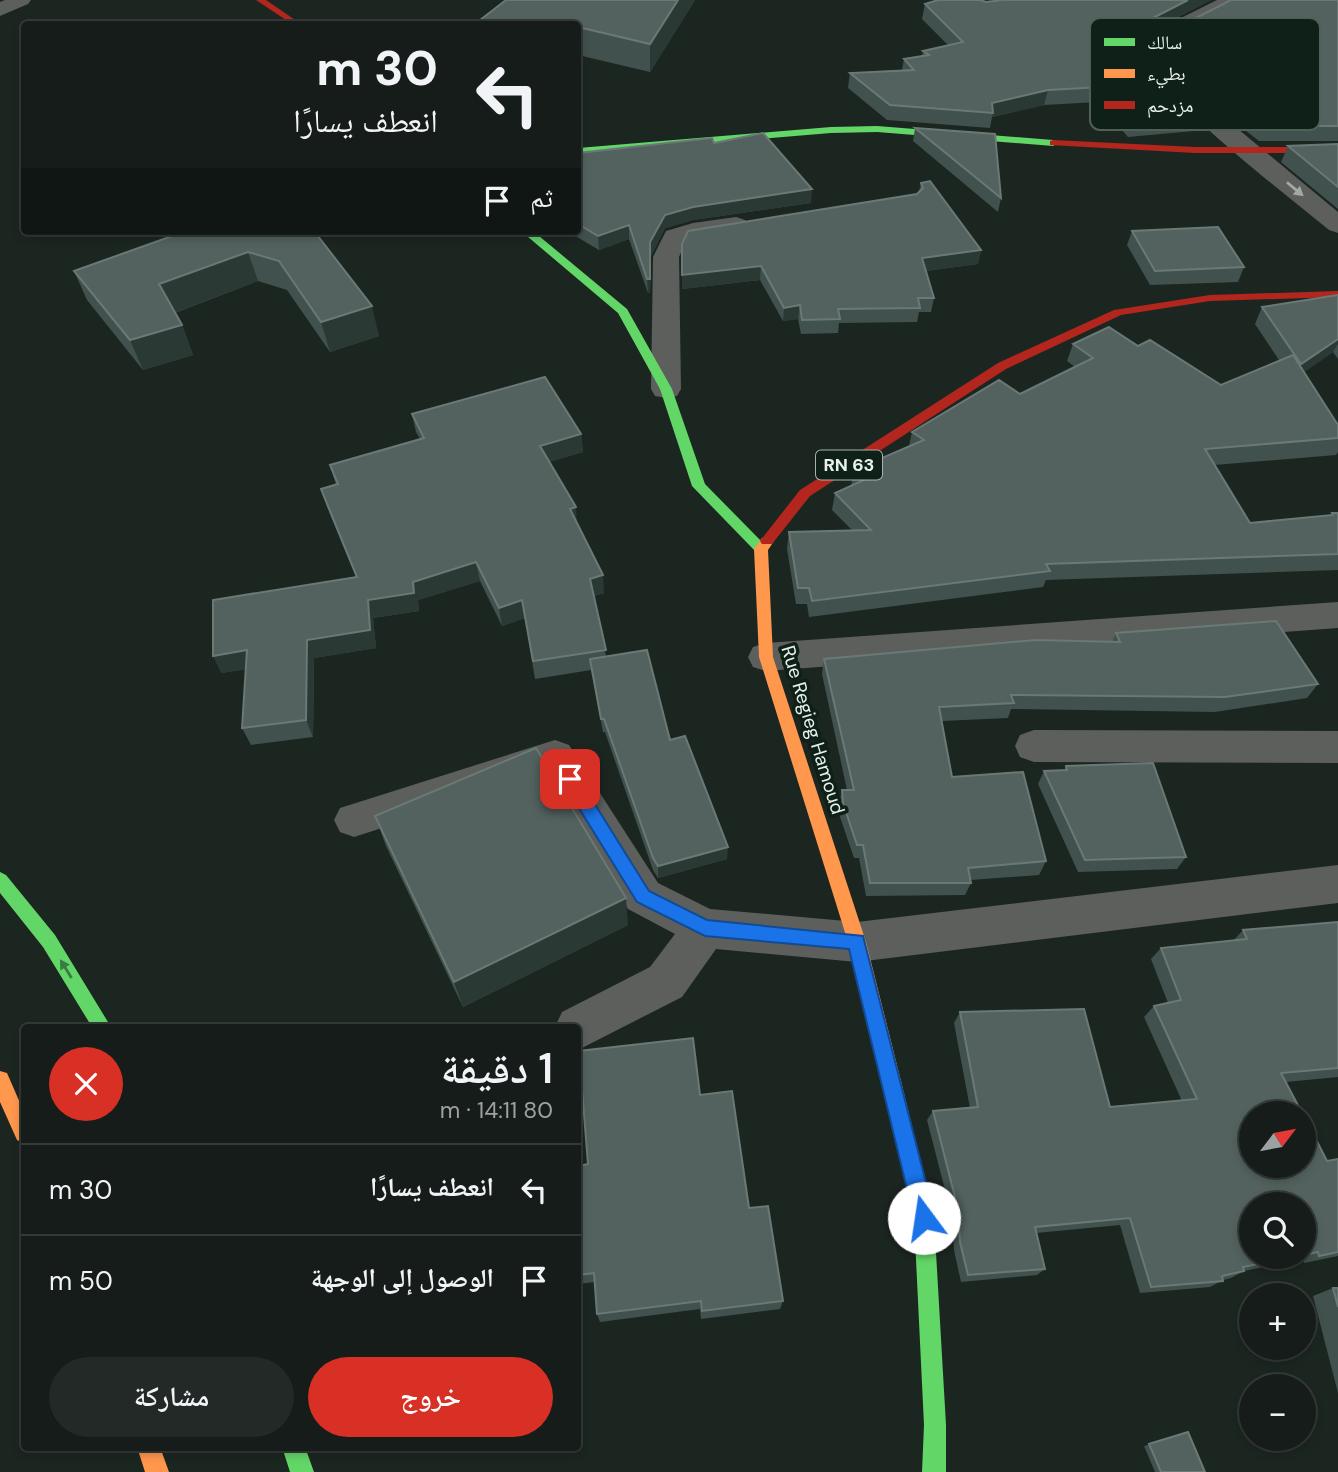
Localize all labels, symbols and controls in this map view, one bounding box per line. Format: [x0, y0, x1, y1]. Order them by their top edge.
legend [1090, 18, 1320, 130]
text: سالك [1147, 30, 1182, 55]
text: 30 m [316, 36, 438, 100]
icon: left [462, 49, 553, 140]
text: بطيء [1147, 61, 1186, 89]
text: مزدحم [1147, 93, 1193, 118]
text: انعطف يسارًا [293, 100, 438, 142]
text: ثم [530, 181, 553, 215]
one-way arrow [1286, 181, 1304, 197]
icon: arrive [478, 182, 516, 220]
road number: RN 63 [816, 450, 882, 480]
street label: Rue Regieg Hamoud [775, 643, 851, 817]
pin [540, 749, 600, 809]
icon: arrive [551, 760, 589, 798]
one-way arrow [60, 960, 73, 979]
text: 1 دقيقة [441, 1041, 553, 1096]
button: close [49, 1047, 123, 1121]
text: 80 m · 14:11 [440, 1095, 553, 1125]
north arrow [1239, 1101, 1316, 1178]
map controls [1239, 1101, 1316, 1451]
text: انعطف يسارًا [370, 1170, 494, 1204]
icon: left [515, 1171, 553, 1209]
text: 30 m [49, 1173, 112, 1207]
position arrow [887, 1181, 961, 1255]
button: search [1239, 1192, 1316, 1269]
text: الوصول إلى الوجهة [311, 1261, 494, 1295]
icon: arrive [515, 1262, 553, 1300]
text: 50 m [49, 1264, 113, 1298]
button: + [1239, 1283, 1316, 1360]
button: مشاركة [49, 1357, 294, 1437]
button: خروج [308, 1357, 553, 1437]
button: − [1239, 1374, 1316, 1451]

